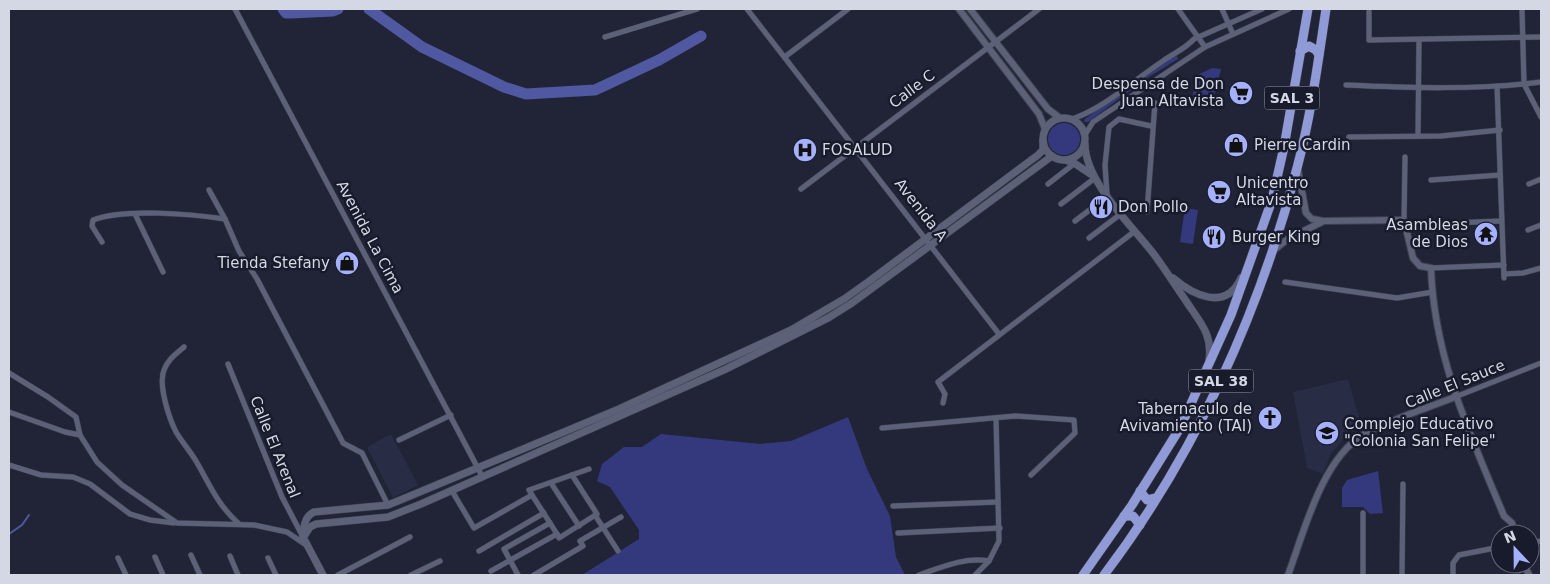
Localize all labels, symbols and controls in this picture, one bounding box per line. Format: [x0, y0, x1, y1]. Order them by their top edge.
street label: Calle C [886, 66, 938, 112]
place label: Despensa de Don Juan Altavista [1092, 75, 1224, 110]
supermarket icon: Despensa de Don Juan Altavista [1228, 80, 1254, 106]
road number: SAL 3 [1264, 86, 1320, 110]
shop icon: Pierre Cardin [1223, 132, 1249, 158]
place label: Pierre Cardin [1254, 136, 1351, 154]
hospital icon: FOSALUD [792, 137, 818, 163]
place label: FOSALUD [822, 141, 893, 159]
place label: Unicentro Altavista [1236, 174, 1309, 209]
street label: Avenida A [891, 175, 952, 246]
street label: Avenida La Cima [333, 177, 407, 297]
supermarket icon: Unicentro Altavista [1206, 179, 1232, 205]
restaurant icon: Don Pollo [1088, 194, 1114, 220]
place label: Don Pollo [1118, 198, 1188, 216]
place label: Asambleas de Dios [1386, 216, 1468, 251]
temple icon: Asambleas de Dios [1473, 221, 1499, 247]
restaurant icon: Burger King [1201, 224, 1227, 250]
place label: Burger King [1232, 228, 1320, 246]
shop icon: Tienda Stefany [334, 250, 360, 276]
place label: Tienda Stefany [216, 254, 330, 272]
street label: Calle El Sauce [1402, 356, 1508, 412]
road number: SAL 38 [1188, 370, 1254, 392]
street label: Calle El Arenal [246, 393, 304, 501]
place label: Tabernaculo de Avivamiento (TAI) [1120, 400, 1252, 435]
church icon: Tabernaculo de Avivamiento (TAI) [1257, 405, 1283, 431]
place label: Complejo Educativo "Colonia San Felipe" [1344, 415, 1496, 450]
school or university icon: Complejo Educativo "Colonia San Felipe" [1314, 420, 1340, 446]
north arrow [1490, 524, 1540, 574]
text: N [1502, 527, 1519, 547]

